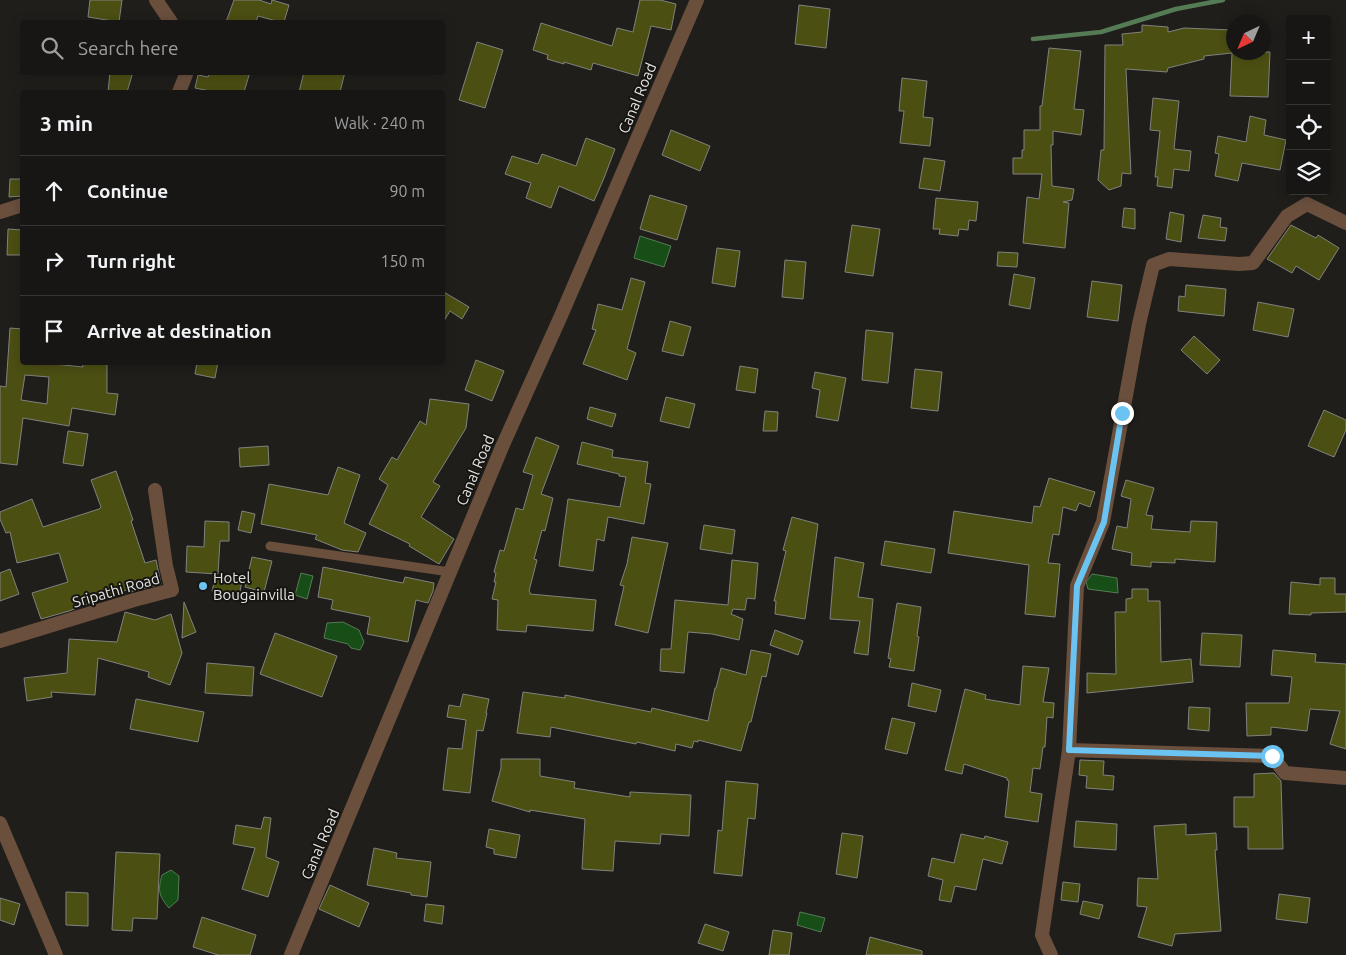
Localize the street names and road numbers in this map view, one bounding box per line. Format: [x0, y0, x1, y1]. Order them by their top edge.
street label: Canal Road [614, 60, 660, 136]
street label: Canal Road [452, 432, 498, 508]
street label: Sripathi Road [70, 569, 162, 611]
street label: Canal Road [297, 806, 343, 882]

